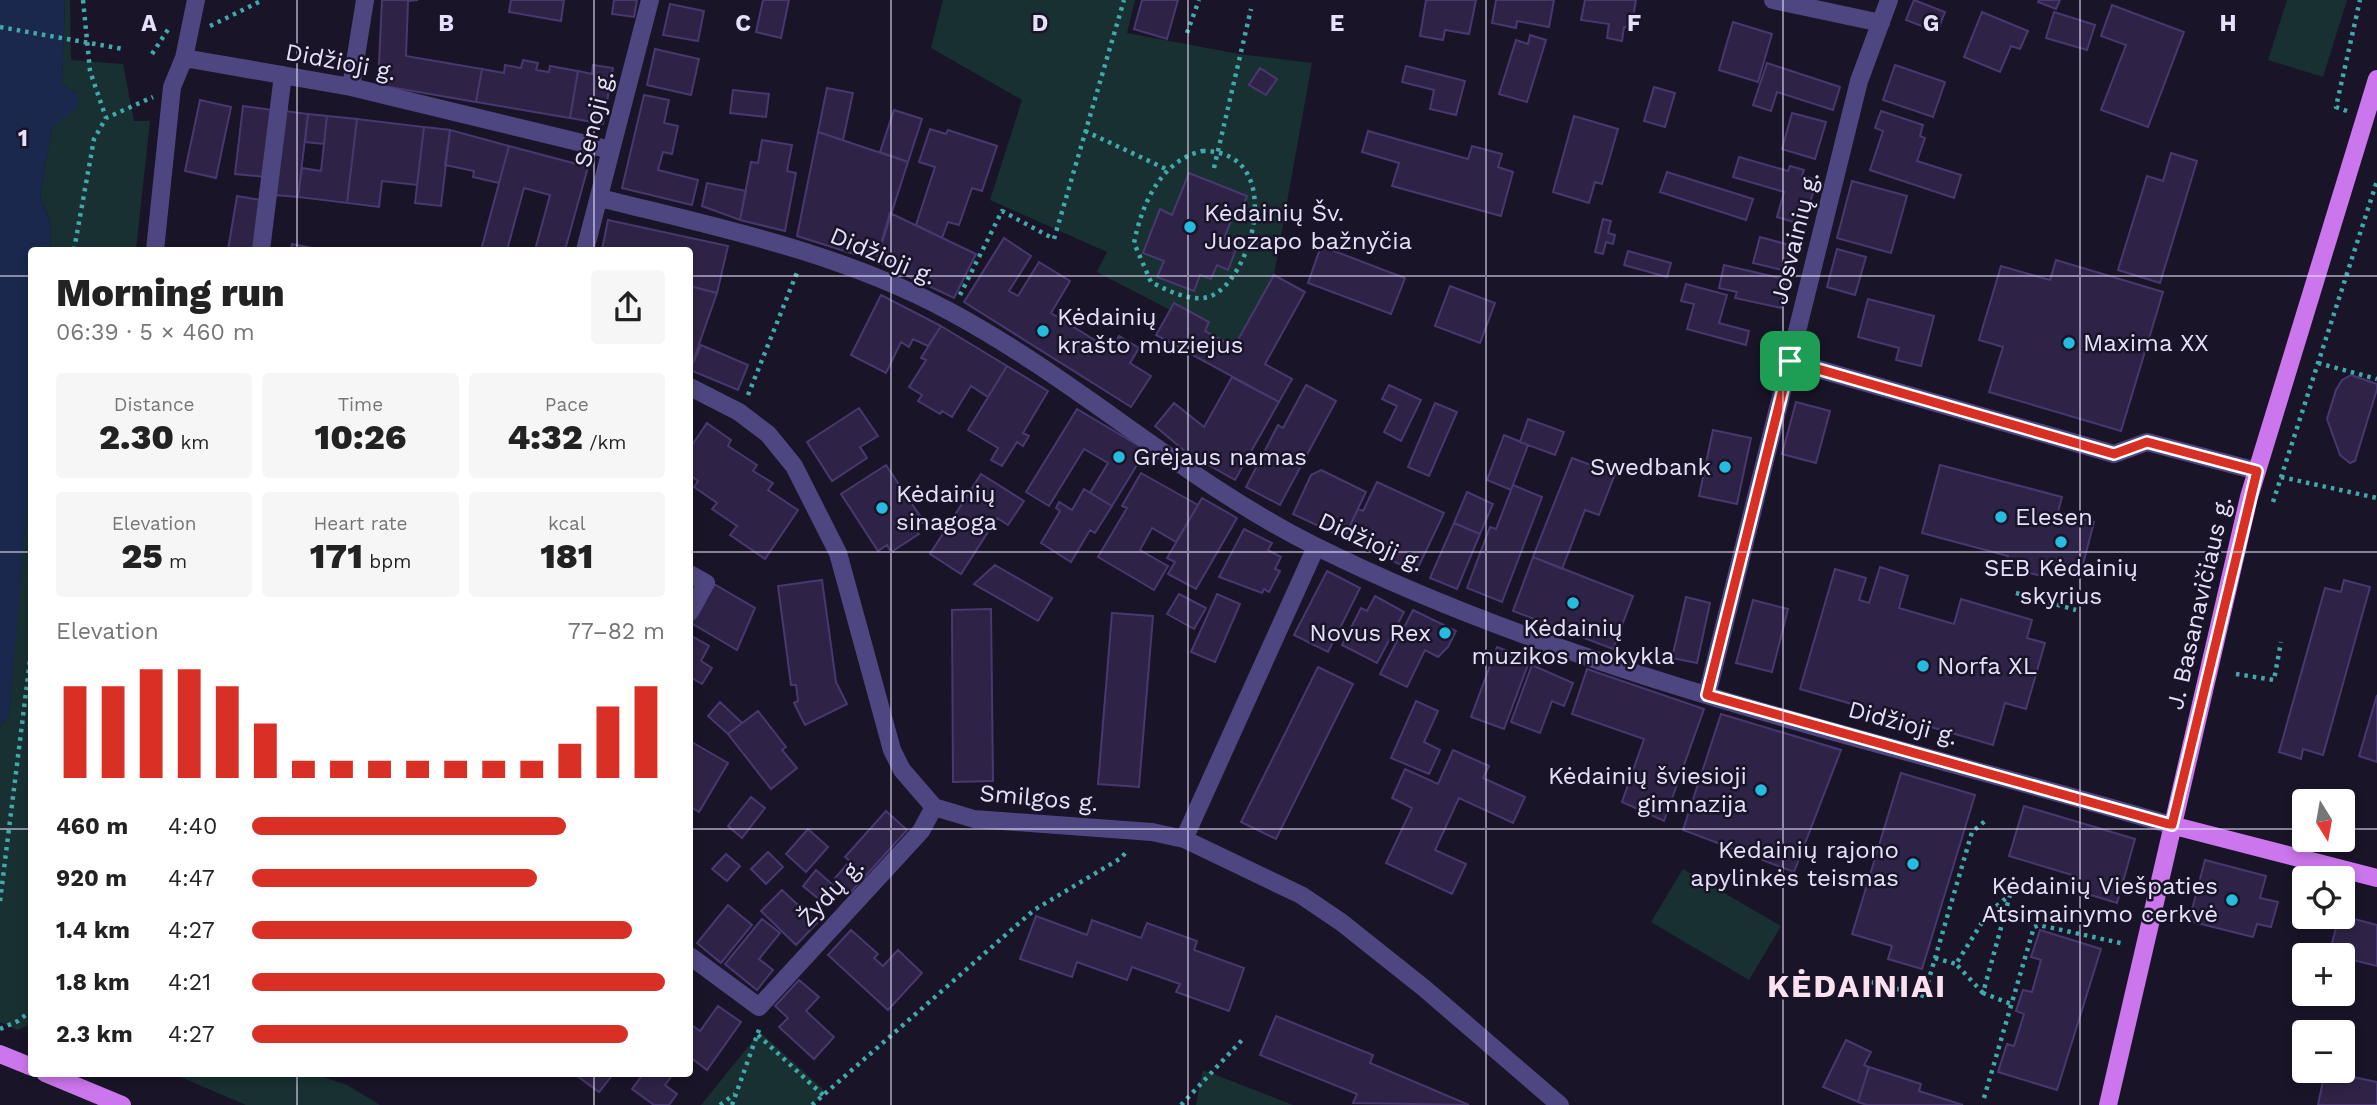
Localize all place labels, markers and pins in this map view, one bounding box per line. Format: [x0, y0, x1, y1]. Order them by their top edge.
place label: Kėdainių Šv. Juozapo bažnyčia [1204, 199, 1412, 255]
marker: Kėdainių Šv. Juozapo bažnyčia [1182, 219, 1198, 235]
place label: Kėdainių krašto muziejus [1057, 303, 1244, 359]
marker: Kėdainių krašto muziejus [1035, 323, 1051, 339]
place label: Maxima XX [2083, 329, 2209, 357]
pin [1760, 331, 1820, 391]
marker: Maxima XX [2061, 335, 2077, 351]
place label: Grėjaus namas [1133, 443, 1307, 471]
marker: Grėjaus namas [1111, 449, 1127, 465]
place label: Swedbank [1590, 453, 1711, 481]
marker: Swedbank [1717, 459, 1733, 475]
place label: Kėdainių sinagoga [896, 480, 997, 536]
marker: Kėdainių sinagoga [874, 500, 890, 516]
place label: Elesen [2015, 503, 2093, 531]
marker: Elesen [1993, 509, 2009, 525]
marker: SEB Kėdainių skyrius [2053, 534, 2069, 550]
place label: SEB Kėdainių skyrius [1984, 554, 2138, 610]
marker: Kėdainių muzikos mokykla [1565, 595, 1581, 611]
place label: Kėdainių muzikos mokykla [1471, 614, 1675, 670]
place label: Novus Rex [1309, 619, 1431, 647]
marker: Novus Rex [1437, 625, 1453, 641]
place label: Norfa XL [1937, 652, 2037, 680]
marker: Norfa XL [1915, 658, 1931, 674]
place label: Kėdainių šviesioji gimnazija [1548, 762, 1747, 818]
marker: Kėdainių šviesioji gimnazija [1753, 782, 1769, 798]
place label: Kedainių rajono apylinkės teismas [1690, 836, 1899, 892]
marker: Kedainių rajono apylinkės teismas [1905, 856, 1921, 872]
place label: Kėdainių Viešpaties Atsimainymo cerkvė [1982, 872, 2218, 928]
marker: Kėdainių Viešpaties Atsimainymo cerkvė [2224, 892, 2240, 908]

